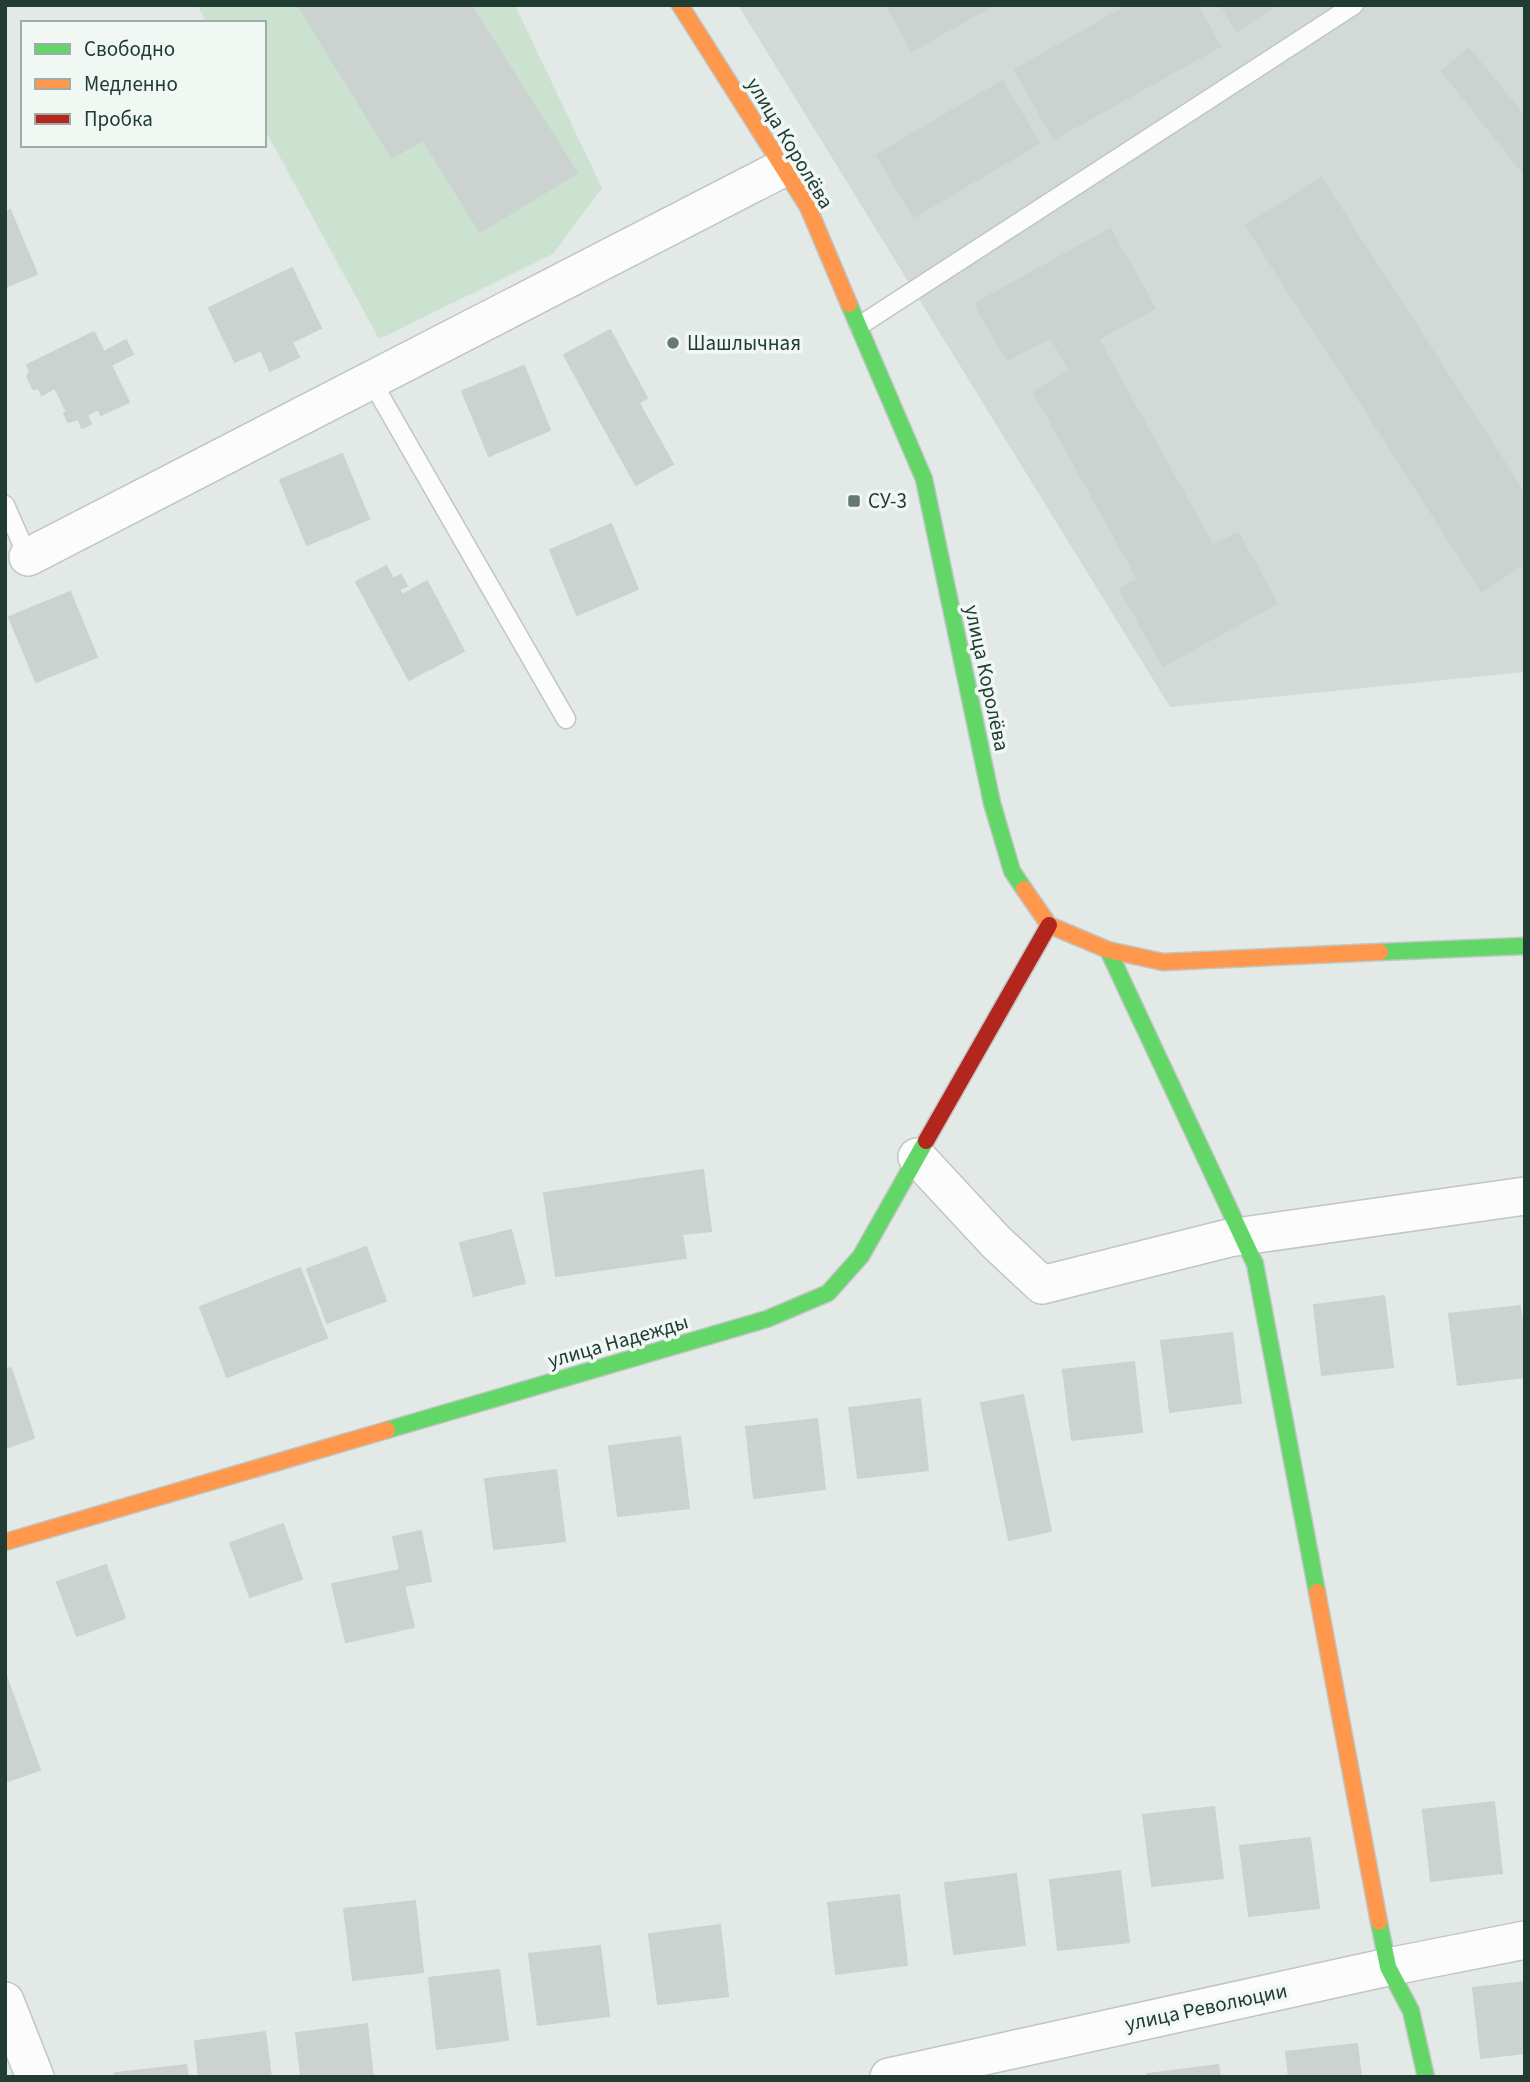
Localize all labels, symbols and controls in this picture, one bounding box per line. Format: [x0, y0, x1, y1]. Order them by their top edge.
legend [21, 21, 266, 147]
text: Свободно [84, 34, 175, 64]
text: Медленно [84, 69, 178, 99]
street label: улица Королёва [739, 72, 841, 214]
text: Пробка [84, 104, 153, 134]
place label: Шашлычная [687, 328, 801, 358]
marker: Шашлычная [665, 335, 681, 351]
place label: СУ-3 [868, 486, 907, 516]
marker: СУ-3 [846, 493, 862, 509]
street label: улица Королёва [957, 602, 1017, 754]
street label: улица Надежды [544, 1307, 692, 1375]
street label: улица Революции [1122, 1975, 1290, 2039]

